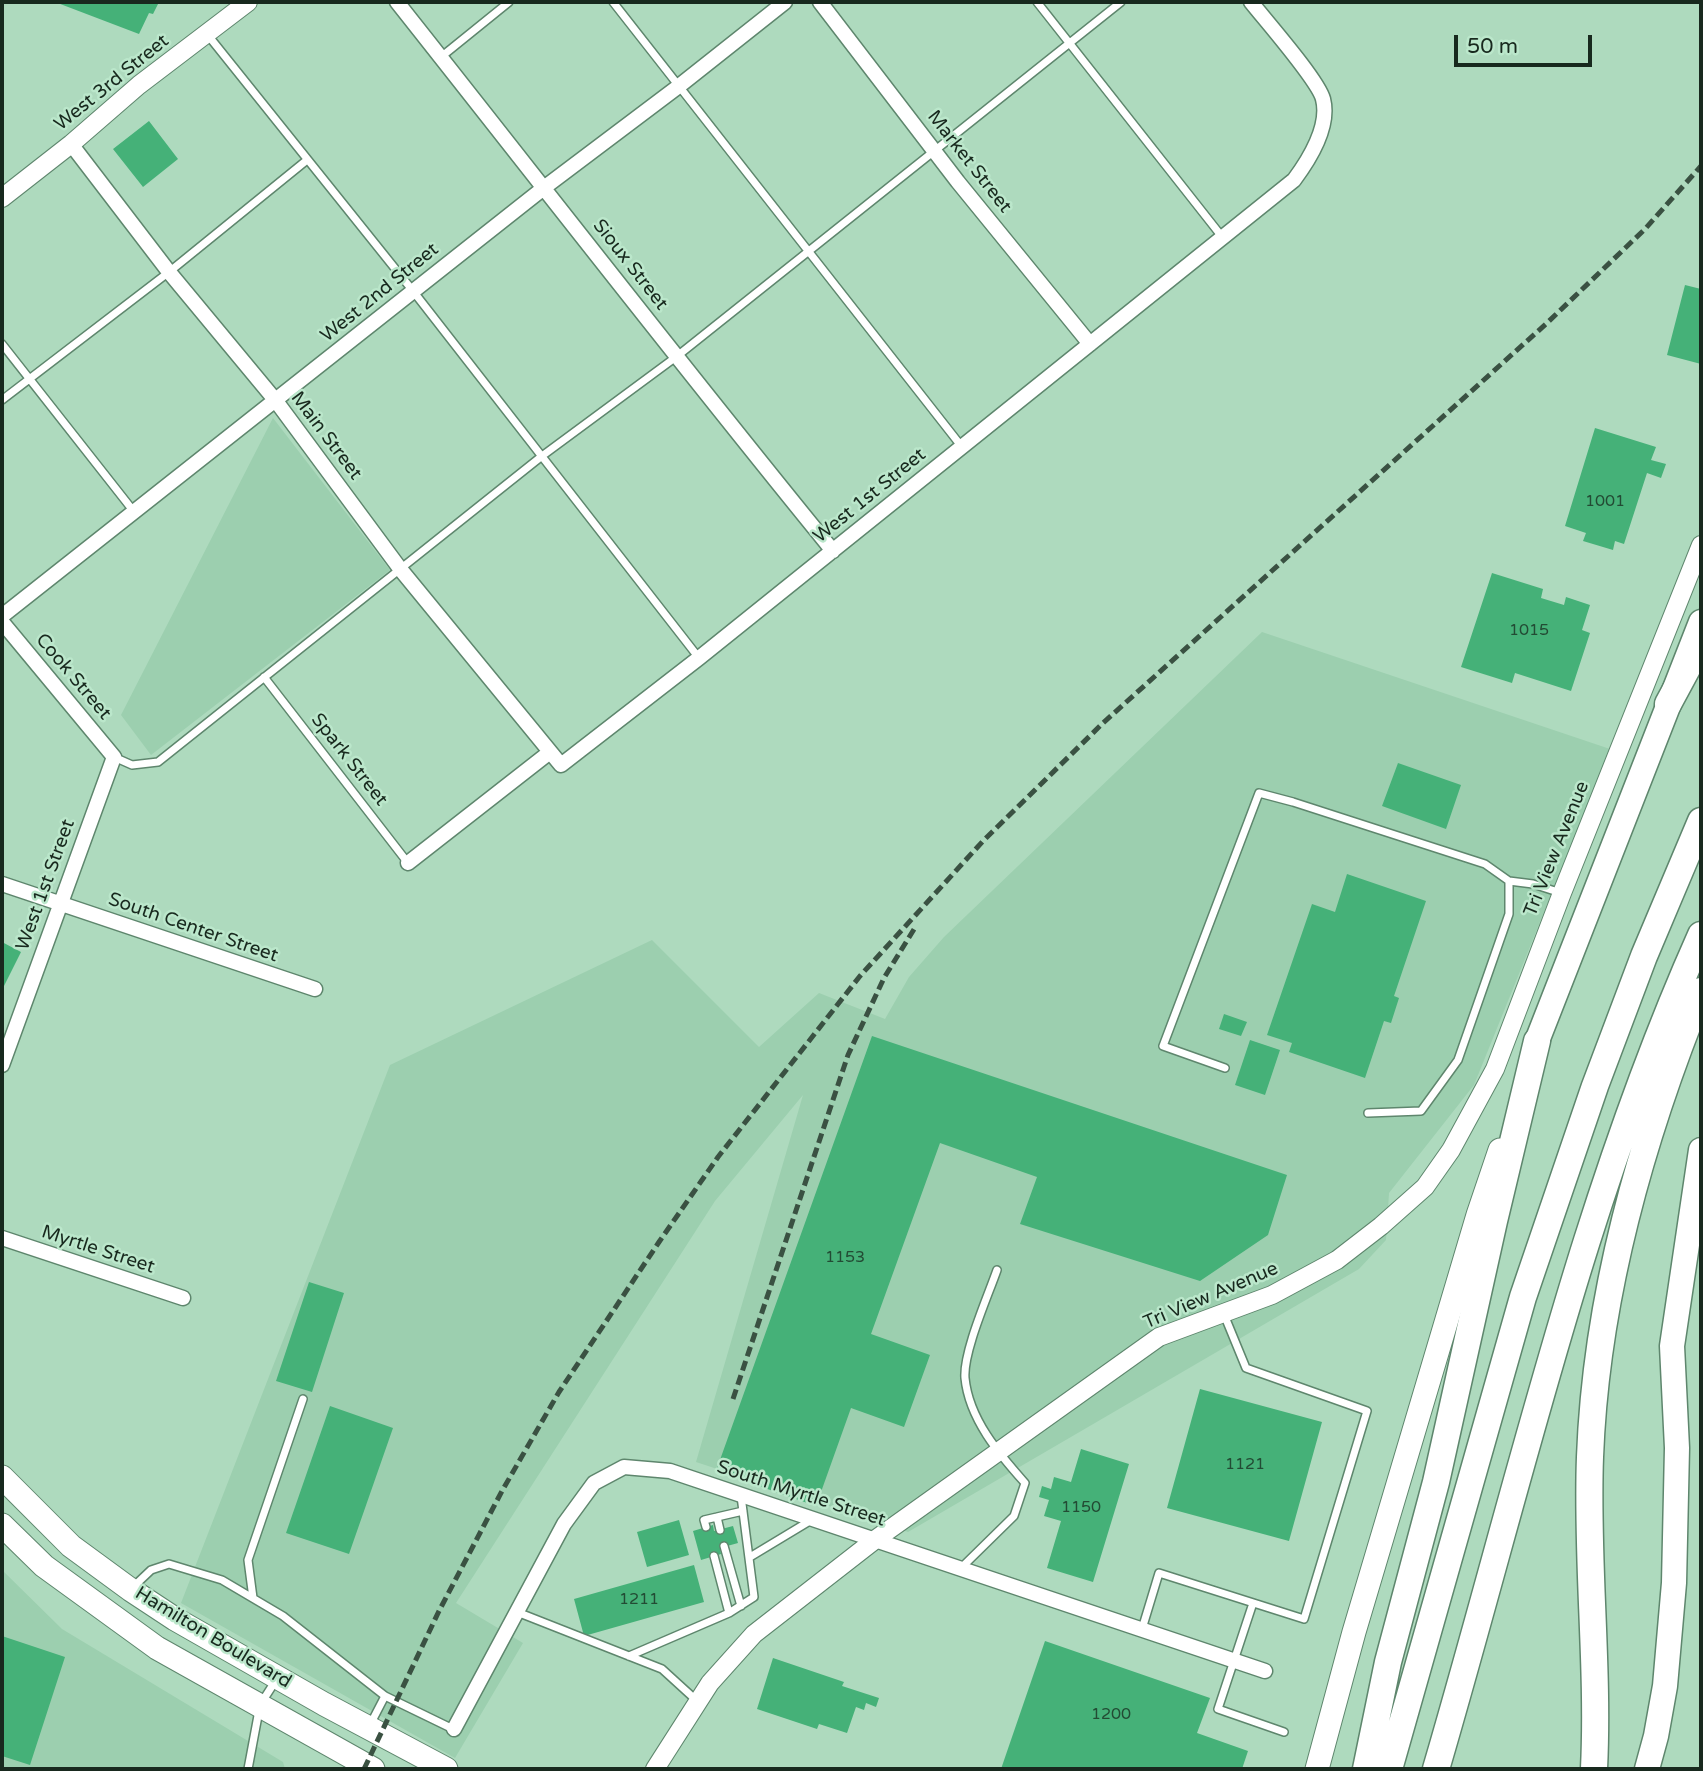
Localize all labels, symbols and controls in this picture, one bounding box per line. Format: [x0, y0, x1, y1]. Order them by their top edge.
scale bar [1458, 21, 1596, 65]
street label: West 3rd Street [50, 30, 174, 136]
text: 50 m [1467, 34, 1518, 59]
street label: Market Street [922, 106, 1016, 218]
street label: Sioux Street [588, 215, 672, 315]
street label: West 2nd Street [316, 238, 444, 348]
street label: Main Street [285, 387, 367, 485]
street label: West 1st Street [809, 444, 931, 548]
house number: 1001 [1585, 492, 1625, 512]
house number: 1015 [1509, 621, 1549, 641]
street label: Cook Street [30, 629, 116, 725]
street label: Spark Street [306, 709, 392, 811]
street label: Tri View Avenue [1520, 778, 1594, 920]
street label: West 1st Street [12, 816, 80, 954]
street label: South Center Street [105, 888, 281, 968]
street label: Myrtle Street [39, 1221, 157, 1279]
house number: 1153 [825, 1248, 865, 1268]
street label: Tri View Avenue [1140, 1257, 1282, 1335]
house number: 1121 [1225, 1455, 1265, 1475]
street label: South Myrtle Street [714, 1456, 888, 1532]
house number: 1150 [1061, 1498, 1101, 1518]
street label: Hamilton Boulevard [131, 1582, 295, 1694]
house number: 1211 [619, 1590, 659, 1610]
house number: 1200 [1091, 1705, 1131, 1725]

